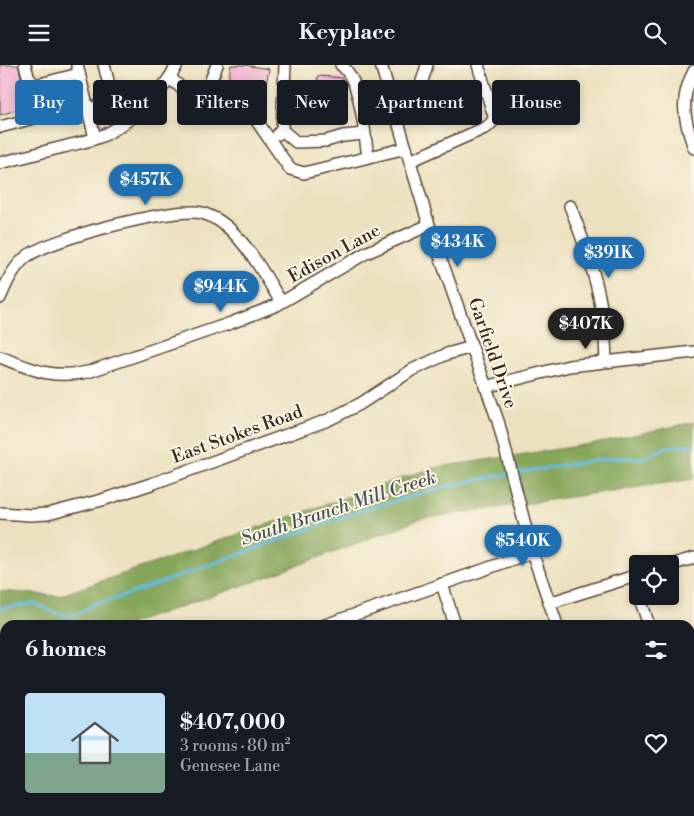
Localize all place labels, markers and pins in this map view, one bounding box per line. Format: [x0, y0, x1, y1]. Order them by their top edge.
pin: $457K [111, 163, 181, 206]
pin: $434K [423, 225, 493, 268]
pin: $391K [574, 237, 644, 279]
pin: $944K [186, 271, 256, 313]
pin: $407K [551, 307, 621, 350]
pin: $540K [488, 525, 558, 567]

